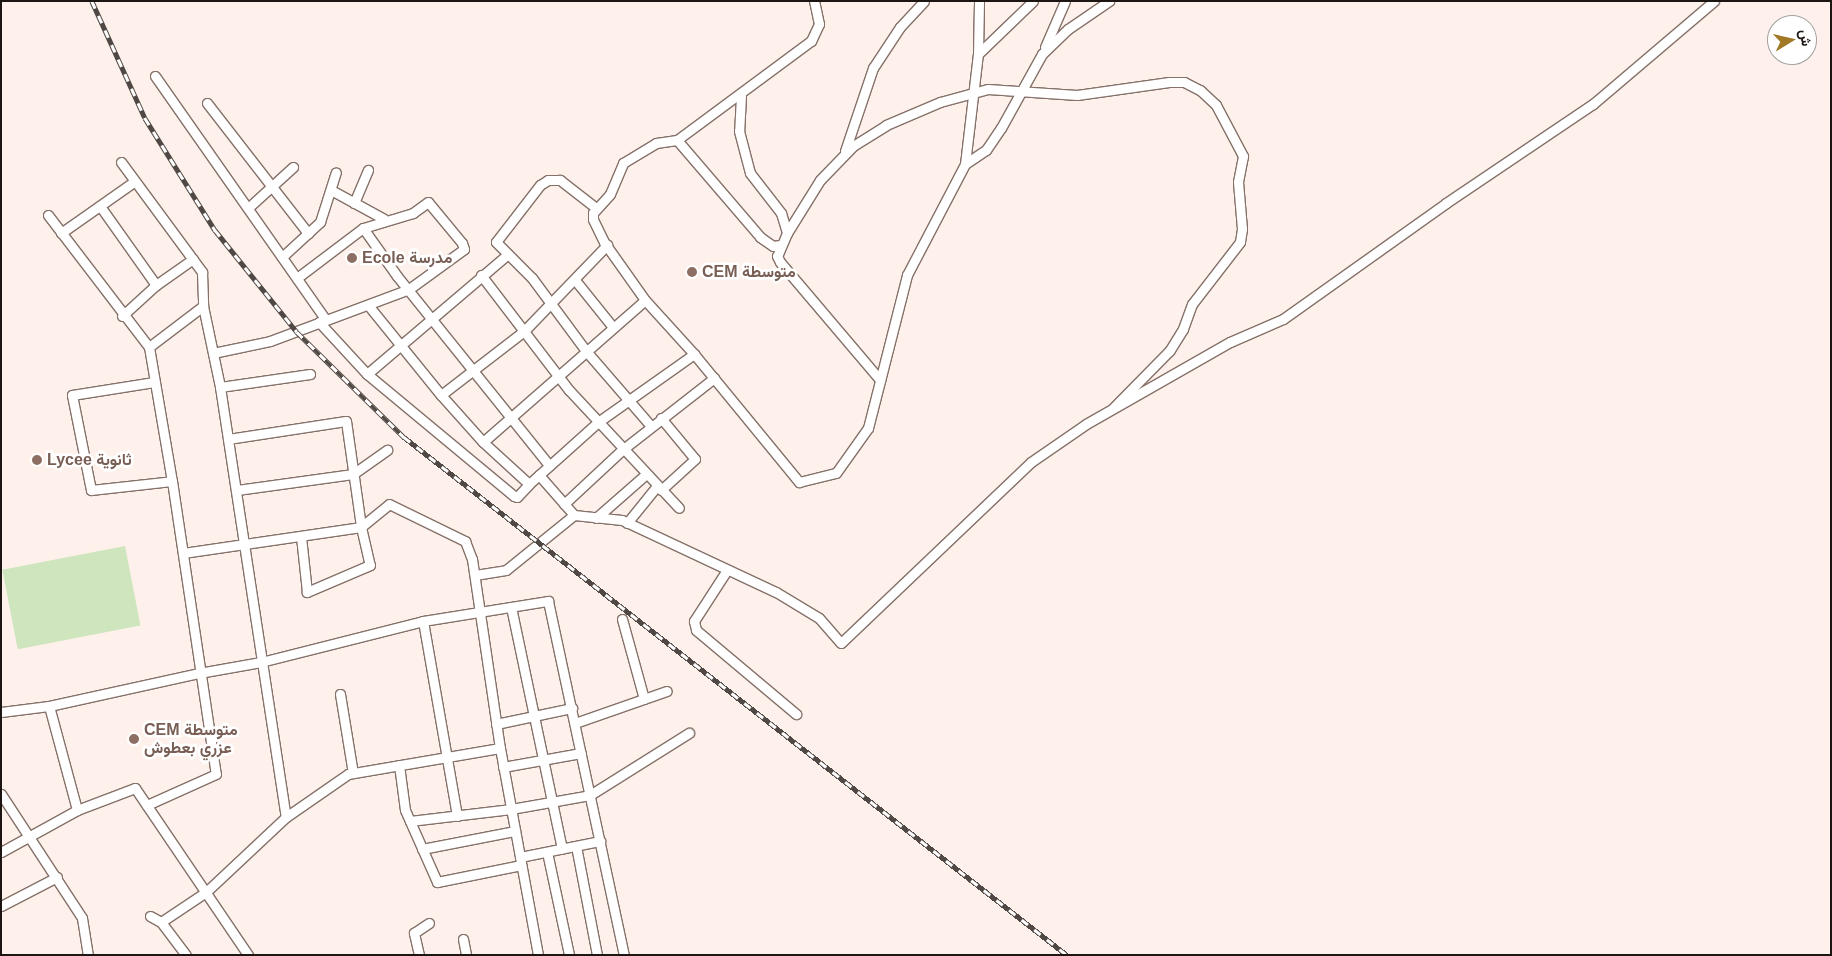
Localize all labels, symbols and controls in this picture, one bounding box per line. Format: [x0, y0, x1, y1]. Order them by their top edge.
north arrow [1767, 15, 1817, 65]
text: ش [1797, 28, 1815, 47]
place label: Ecole مدرسة [362, 248, 452, 268]
marker: Ecole مدرسة [346, 252, 358, 264]
place label: CEM متوسطة [702, 262, 796, 282]
marker: CEM متوسطة [686, 266, 698, 278]
place label: Lycee ثانوية [47, 450, 132, 470]
marker: Lycee ثانوية [31, 454, 43, 466]
place label: CEM متوسطة عزري بعطوش [144, 720, 238, 758]
marker: CEM متوسطة عزري بعطوش [128, 733, 140, 745]

